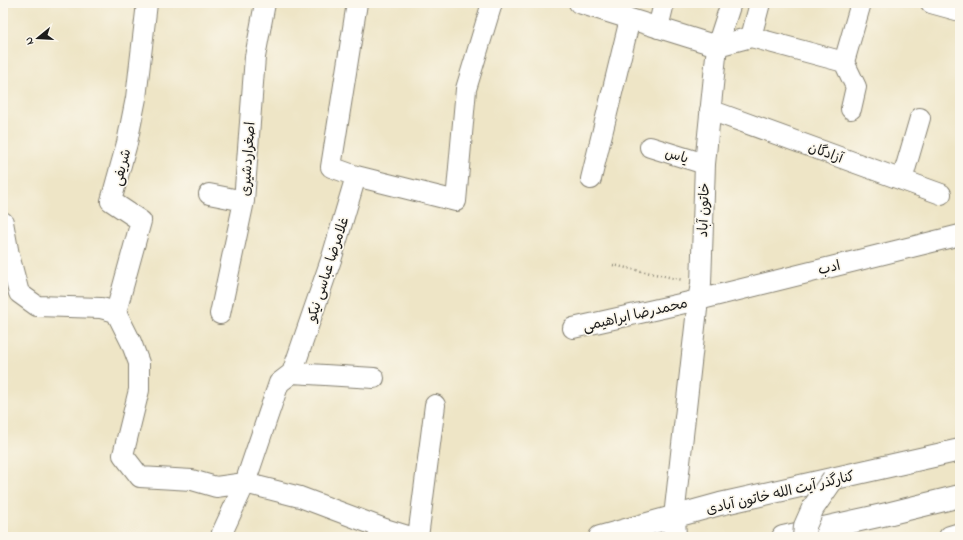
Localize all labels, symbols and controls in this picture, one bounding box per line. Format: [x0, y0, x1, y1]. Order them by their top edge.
north arrow [18, 18, 58, 58]
text: N [21, 35, 38, 47]
street label: اصغراردشیری [235, 121, 262, 197]
street label: آزادگان [805, 137, 846, 170]
street label: یاس [662, 143, 691, 170]
street label: شریفی [107, 147, 137, 188]
street label: خاتون آباد [693, 182, 716, 238]
street label: غلامرضا عباسی نیکو [301, 214, 355, 325]
street label: ادب [816, 256, 843, 281]
street label: محمدرضا ابراهیمی [581, 293, 690, 338]
street label: کنارگذر آیت الله خاتون آبادی [704, 466, 857, 521]

